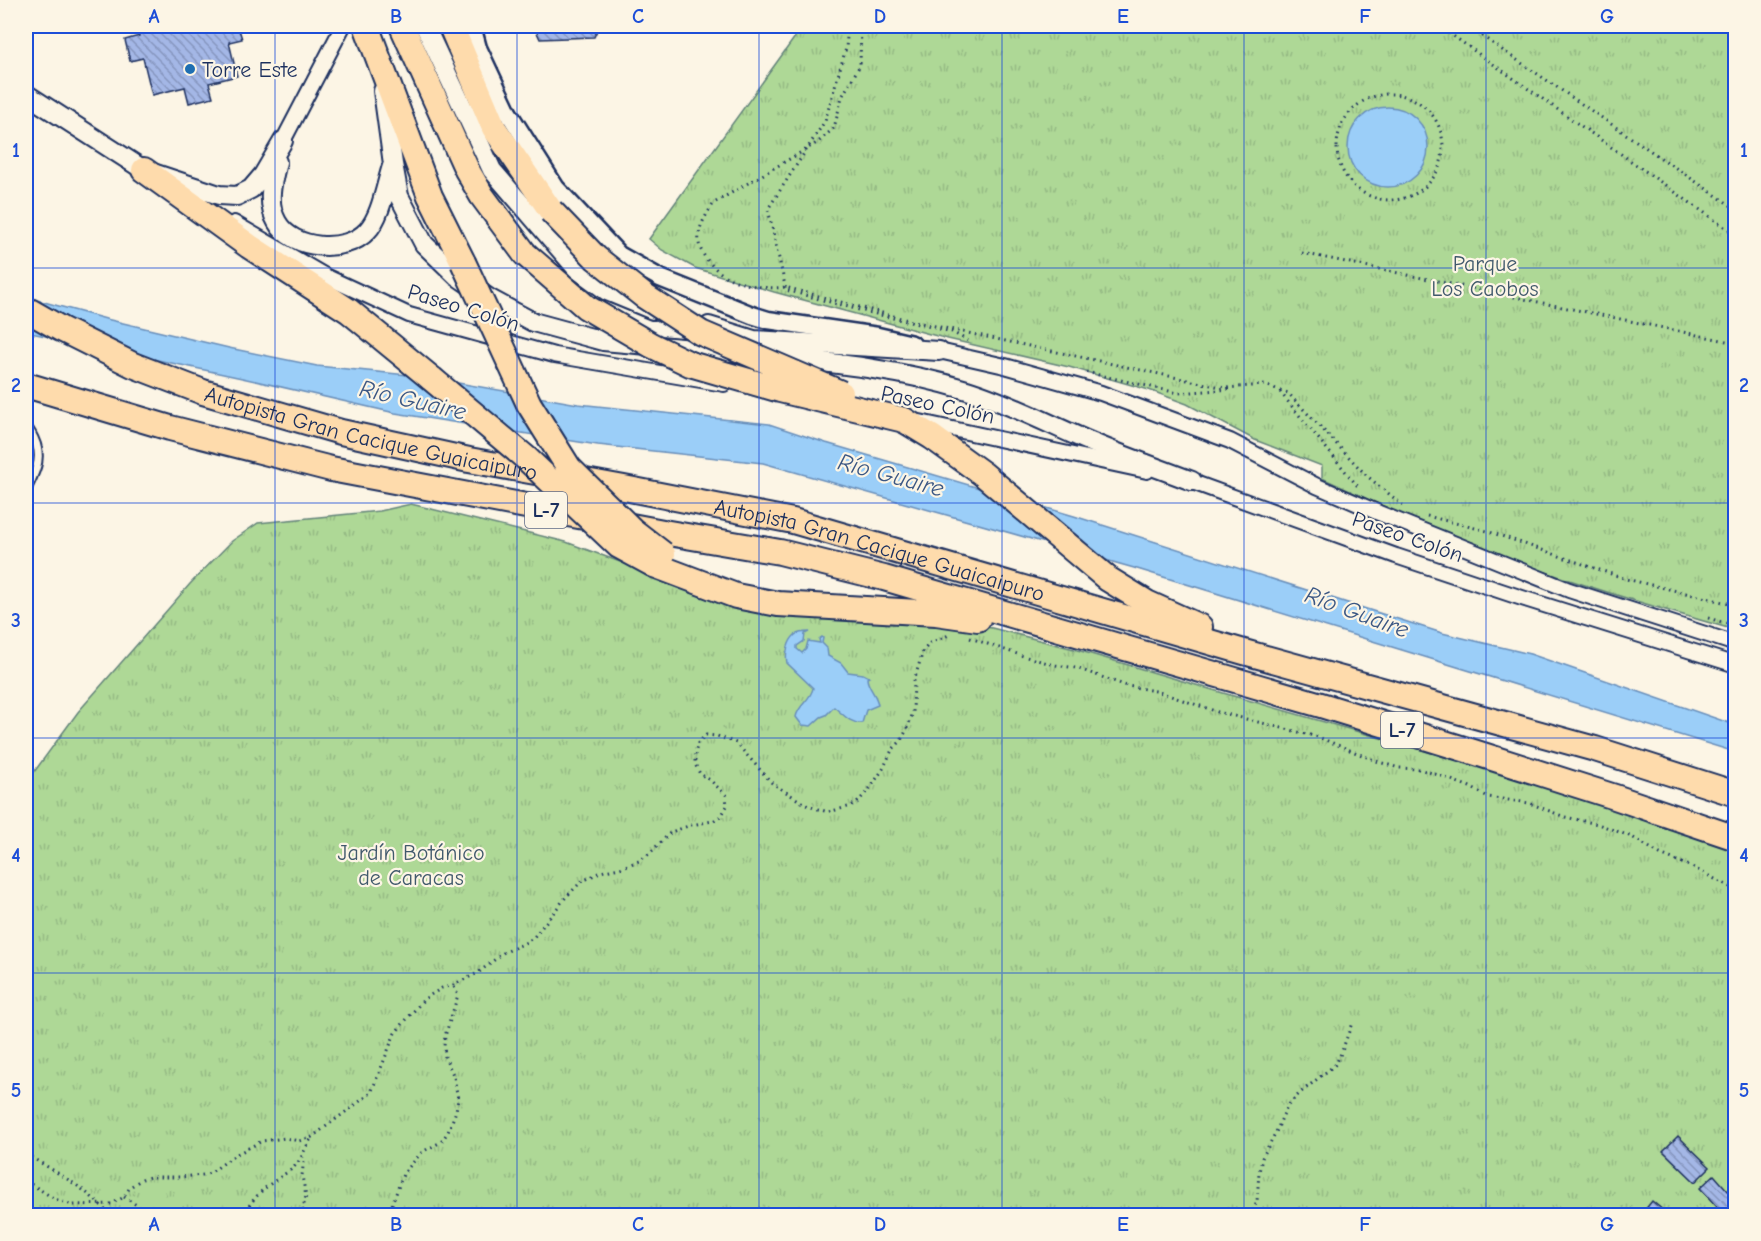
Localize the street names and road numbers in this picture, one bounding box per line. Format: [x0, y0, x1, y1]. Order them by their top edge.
street label: Paseo Colón [405, 279, 523, 337]
street label: Paseo Colón [879, 380, 997, 430]
street label: Autopista Gran Cacique Guaicaipuro [202, 381, 539, 486]
road number: L-7 [525, 492, 567, 528]
street label: Autopista Gran Cacique Guaicaipuro [712, 494, 1047, 607]
street label: Paseo Colón [1349, 506, 1467, 568]
road number: L-7 [1381, 712, 1423, 748]

